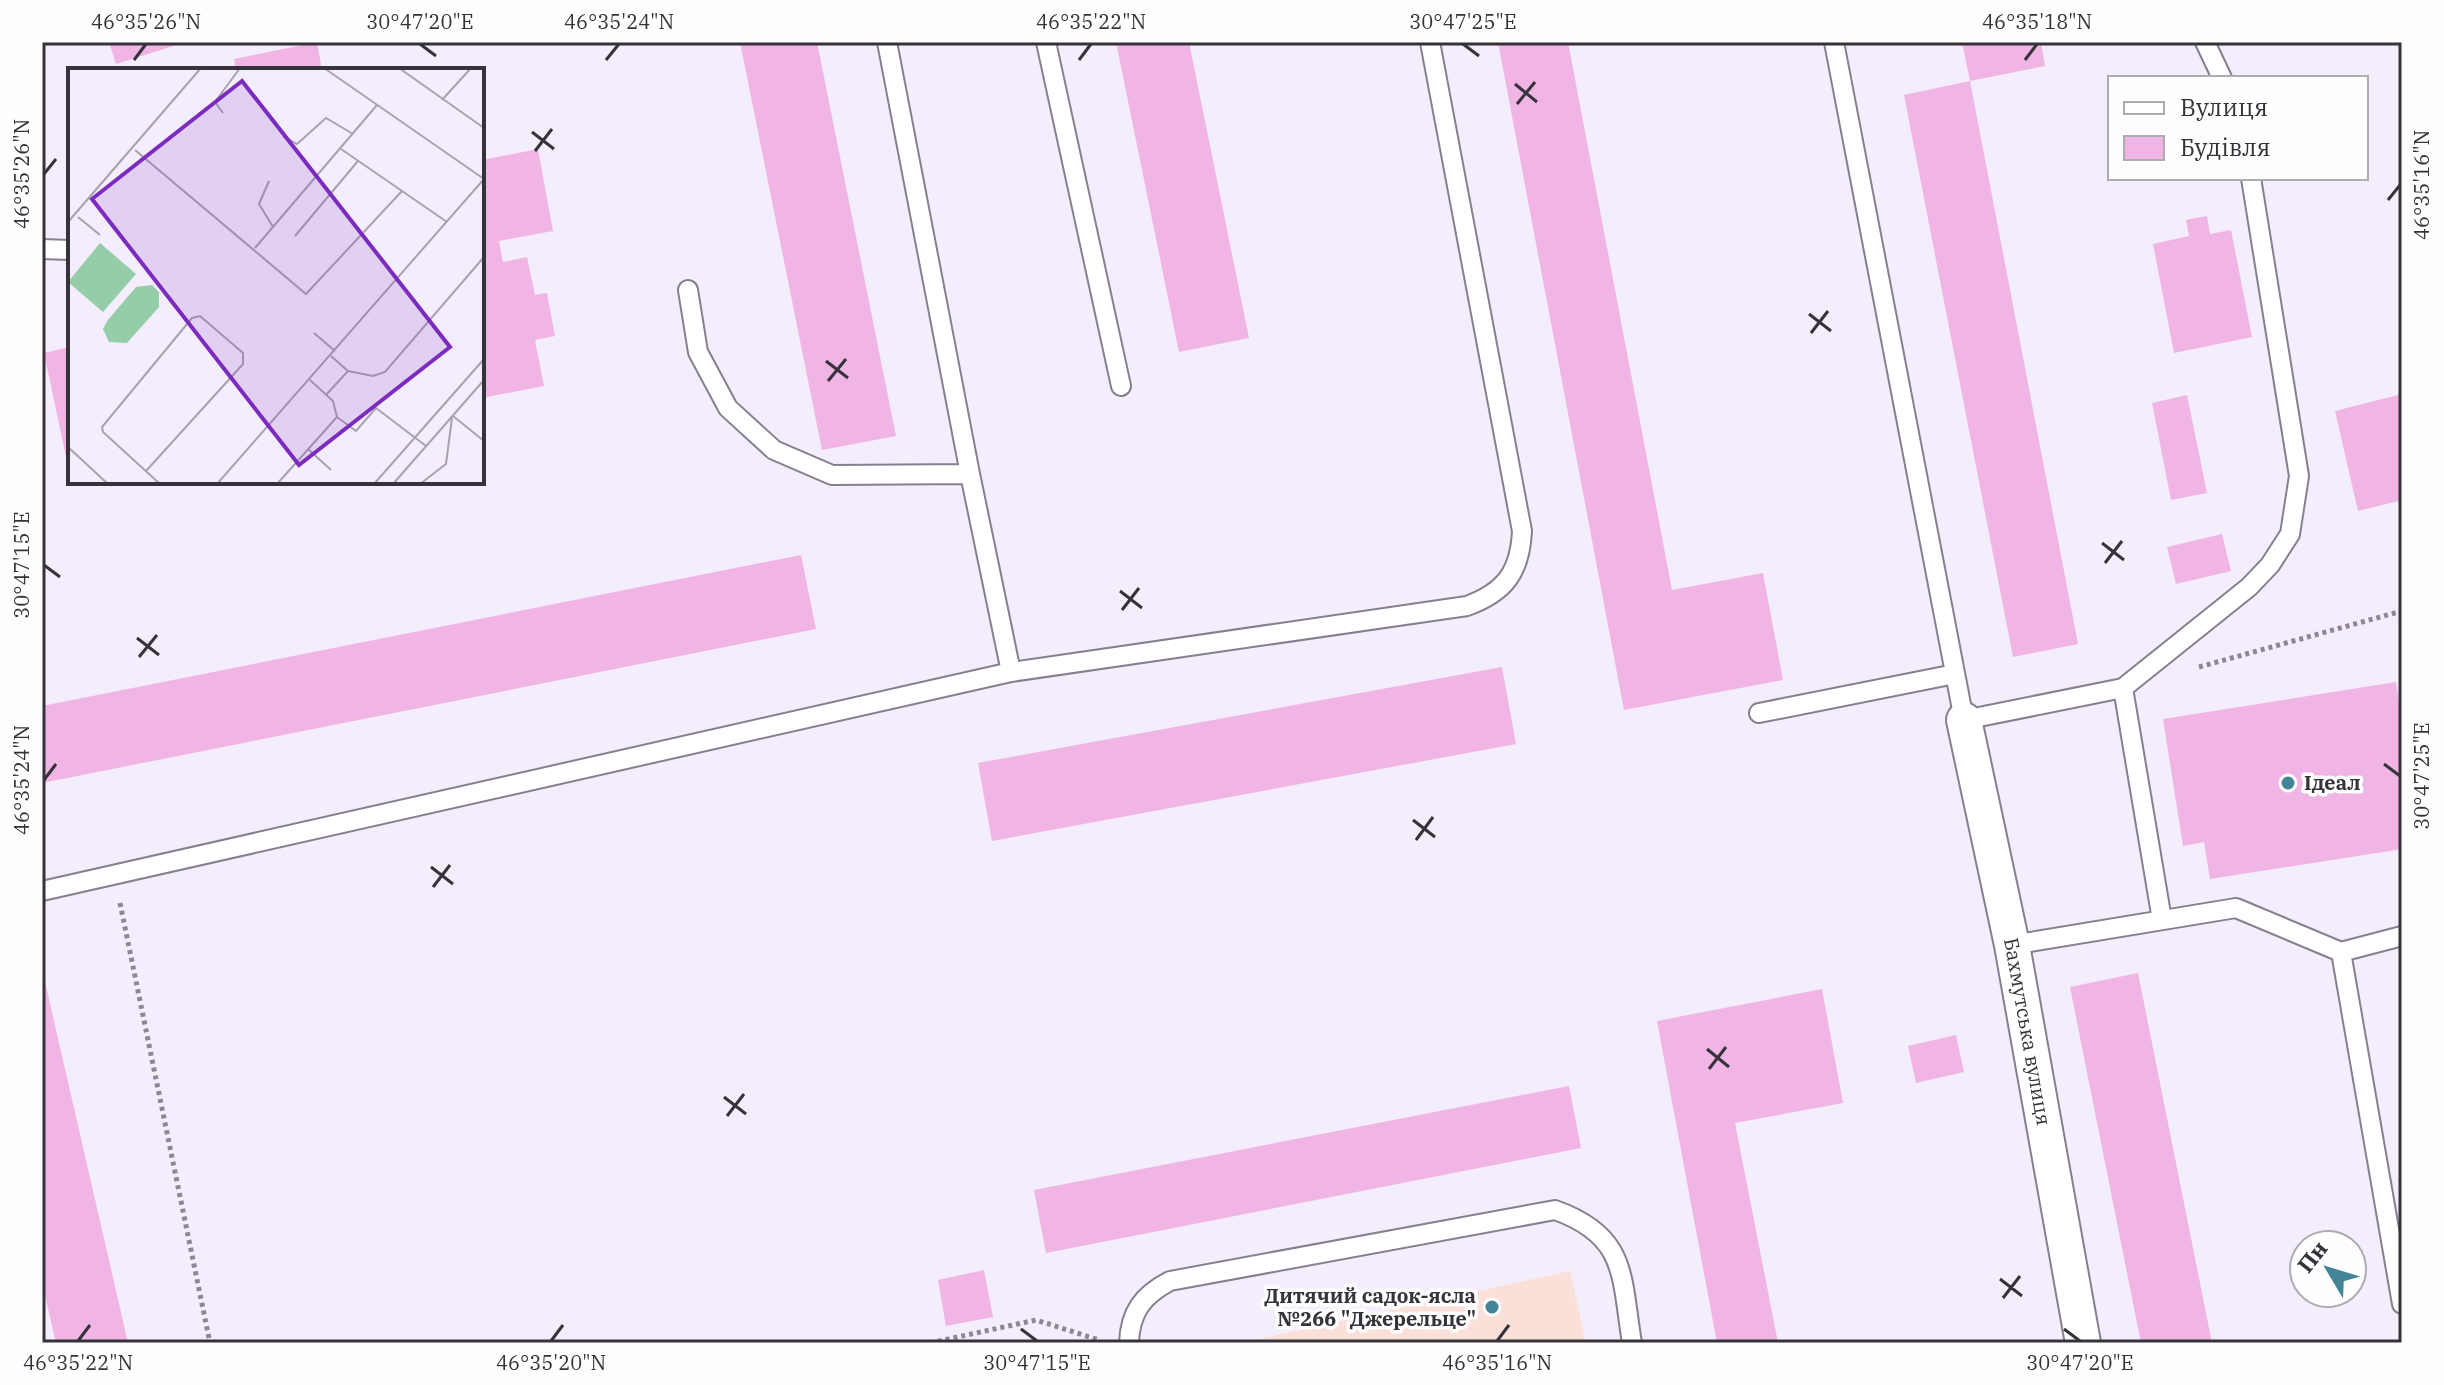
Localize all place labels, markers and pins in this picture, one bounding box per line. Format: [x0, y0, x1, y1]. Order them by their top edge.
place label: Ідеал [2304, 769, 2361, 796]
marker: Ідеал [2279, 774, 2297, 792]
place label: Дитячий садок-ясла №266 "Джерельце" [1264, 1282, 1476, 1332]
marker: Дитячий садок-ясла №266 "Джерельце" [1483, 1298, 1501, 1316]

